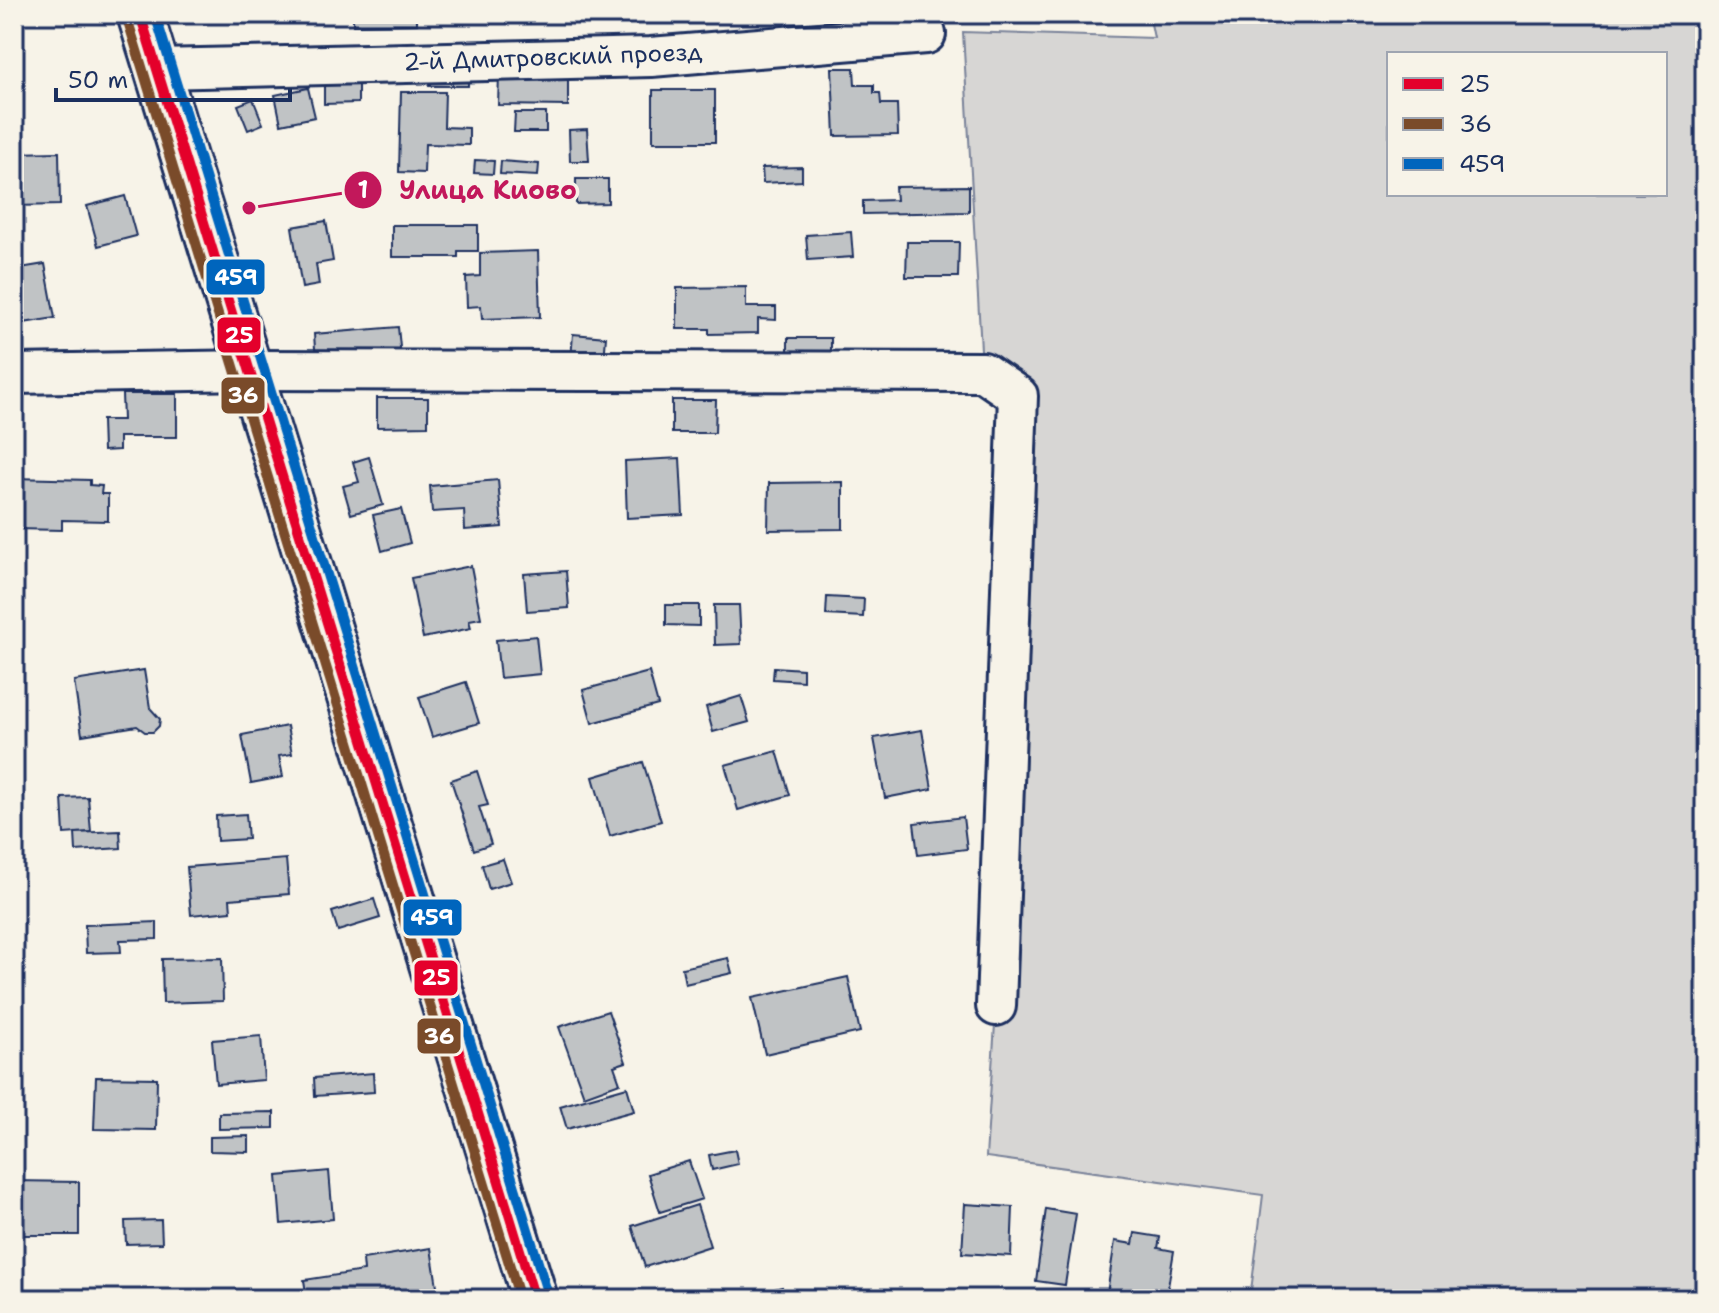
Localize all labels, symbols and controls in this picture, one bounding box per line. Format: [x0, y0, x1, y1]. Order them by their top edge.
street label: 2-й Дмитровский проезд [403, 36, 703, 78]
scale bar [56, 52, 290, 102]
legend [1387, 52, 1667, 196]
text: 50 m [68, 64, 128, 96]
text: 25 [1459, 68, 1490, 100]
text: 36 [1459, 108, 1492, 140]
text: 459 [1459, 148, 1505, 180]
callout: Улица Киово [343, 165, 593, 215]
text: Улица Киово [399, 172, 577, 207]
text: 1 [358, 174, 368, 206]
line badge: 459 [205, 258, 266, 296]
text: 459 [214, 263, 258, 292]
line badge: 25 [216, 316, 262, 354]
text: 25 [224, 321, 254, 350]
line badge: 36 [220, 376, 266, 415]
text: 36 [228, 381, 258, 410]
line badge: 459 [402, 898, 463, 937]
text: 459 [410, 903, 454, 932]
line badge: 25 [413, 959, 459, 997]
text: 25 [421, 963, 451, 992]
line badge: 36 [416, 1017, 462, 1055]
text: 36 [424, 1022, 454, 1051]

